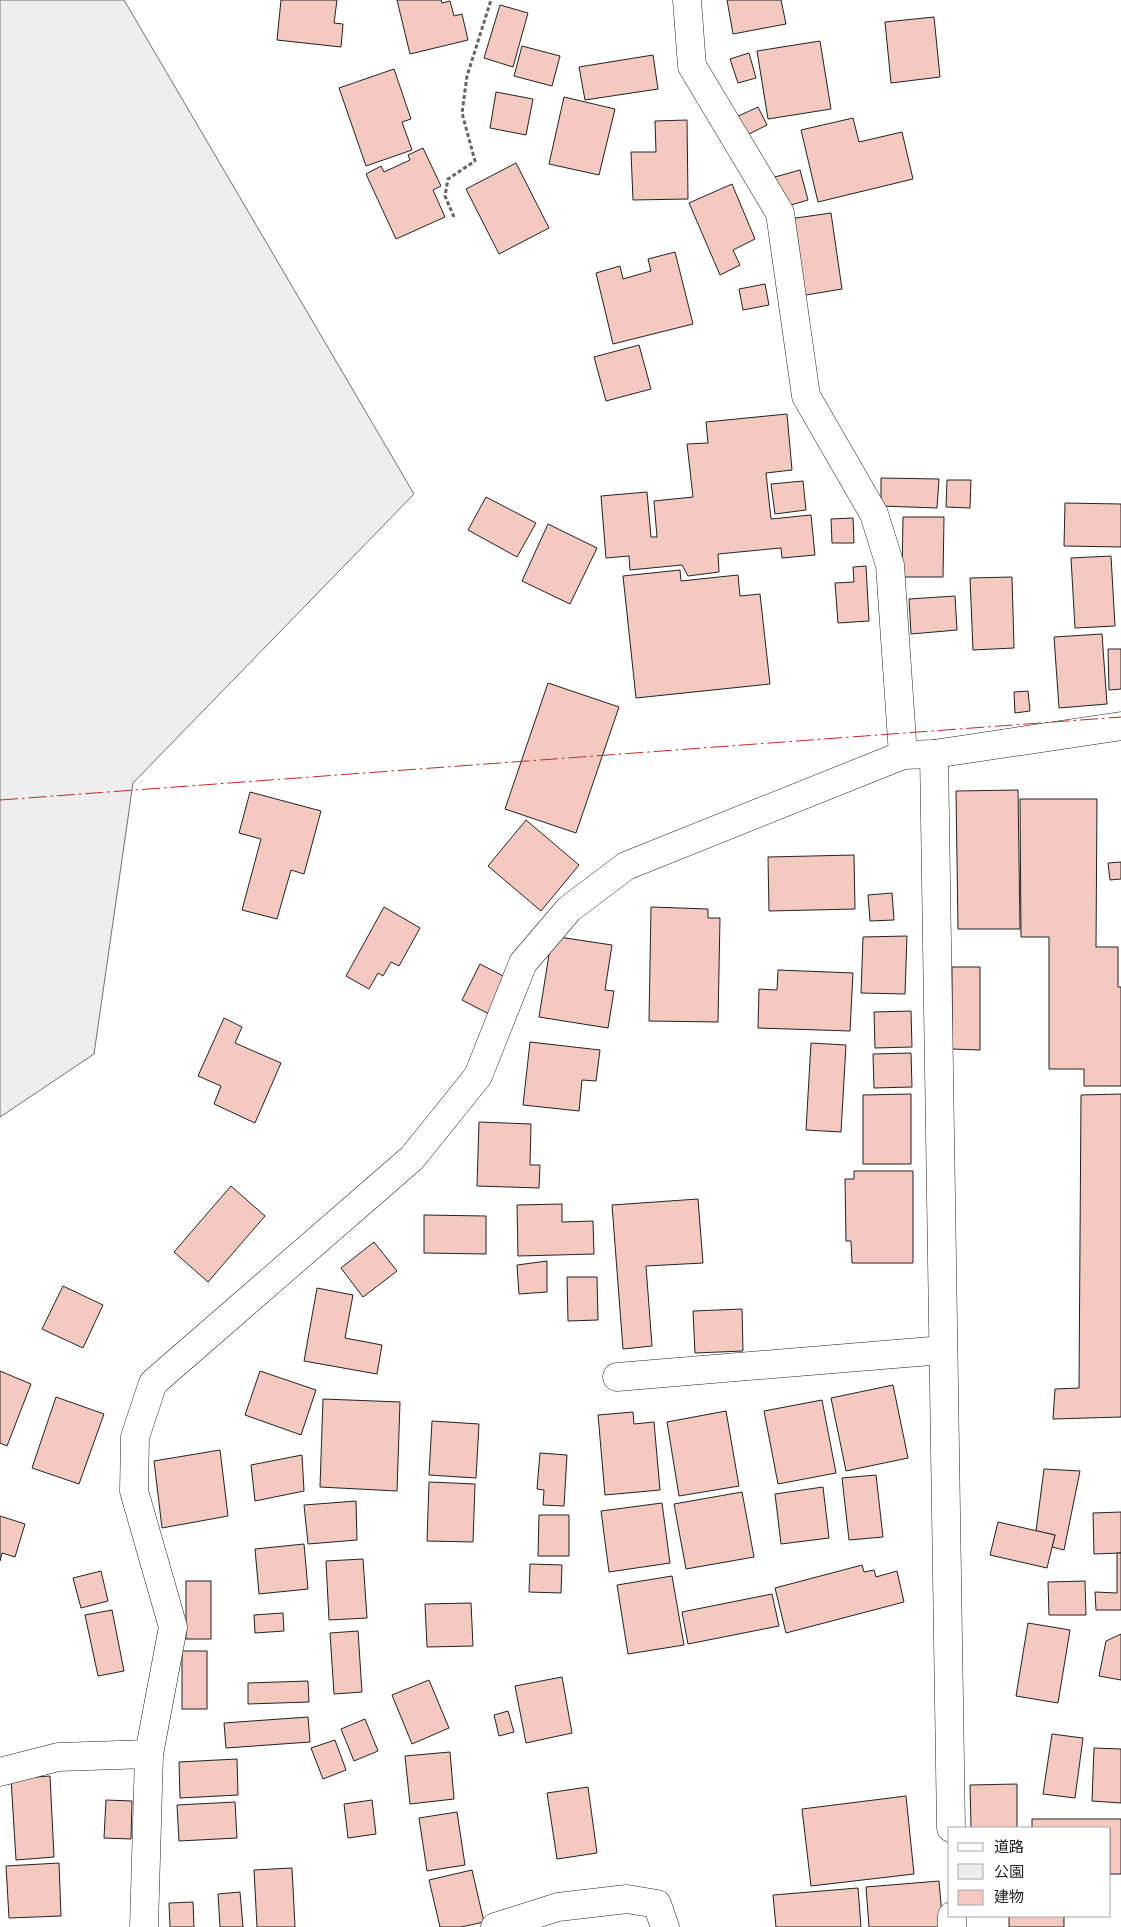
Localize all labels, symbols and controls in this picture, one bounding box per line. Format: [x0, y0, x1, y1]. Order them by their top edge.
legend [948, 1827, 1111, 1917]
text: 道路 [994, 1836, 1024, 1857]
text: 公園 [994, 1861, 1024, 1882]
text: 建物 [994, 1886, 1024, 1907]

